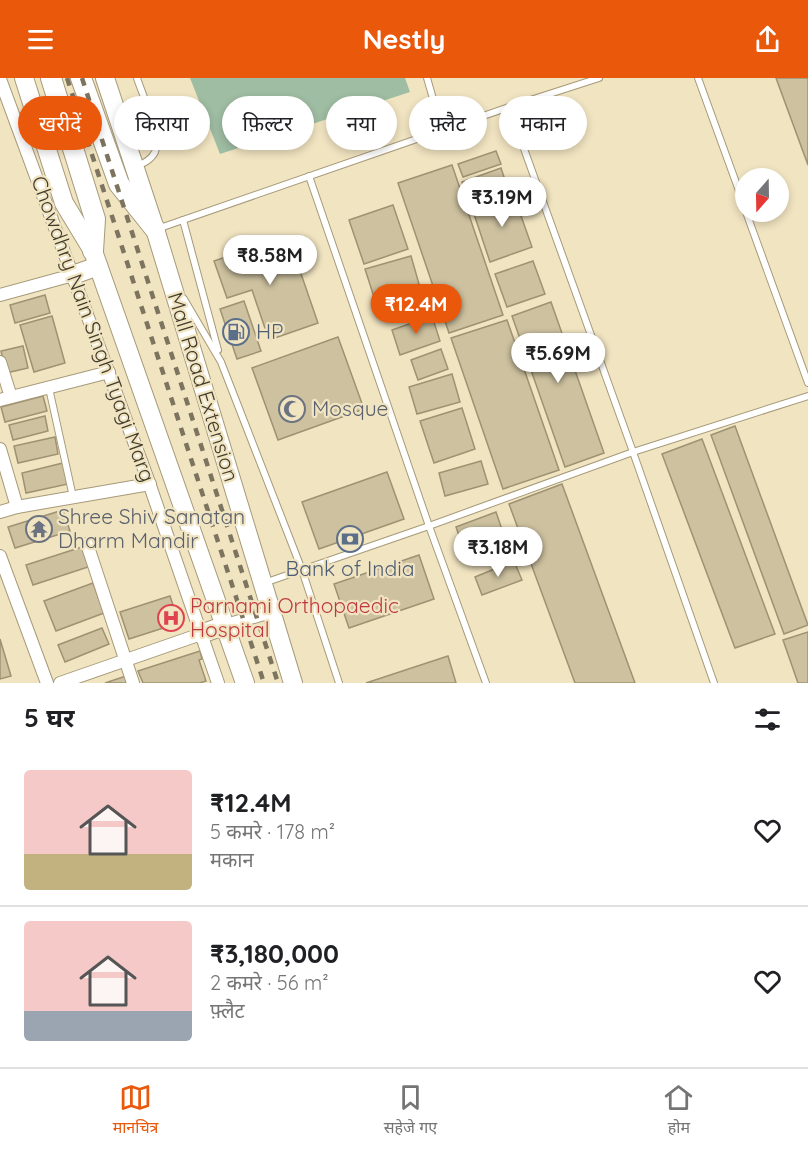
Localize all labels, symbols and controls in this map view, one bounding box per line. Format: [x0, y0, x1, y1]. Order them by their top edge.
text: Nestly [363, 22, 445, 56]
icon: menu [24, 23, 57, 56]
icon: share [751, 23, 784, 56]
chip: खरीदें [18, 96, 102, 150]
chip: किराया [114, 96, 210, 150]
chip: फ़िल्टर [222, 96, 314, 150]
chip: नया [326, 96, 397, 150]
chip: फ़्लैट [409, 96, 487, 150]
chip: मकान [499, 96, 587, 150]
north arrow [735, 168, 789, 222]
map controls [735, 168, 789, 222]
street label: Chowdhry Nain Singh Tyagi Marg [26, 172, 162, 485]
pin: ₹3.19M [453, 177, 551, 228]
text: ₹3.19M [471, 184, 533, 209]
pin: ₹8.58M [221, 235, 319, 286]
text: ₹8.58M [237, 242, 303, 267]
pin: ₹12.4M [367, 284, 465, 335]
street label: Mall Road Extension [163, 289, 245, 485]
text: ₹12.4M [385, 291, 447, 316]
fuel station icon: HP [221, 317, 251, 347]
place label: HP [256, 318, 284, 344]
pin: ₹5.69M [509, 333, 607, 384]
text: ₹5.69M [525, 340, 591, 365]
mosque icon: Mosque [277, 394, 307, 424]
place label: Mosque [312, 395, 388, 421]
place label: Shree Shiv Sanatan Dharm Mandir [58, 503, 245, 553]
temple icon: Shree Shiv Sanatan Dharm Mandir [24, 514, 54, 544]
bank icon: Bank of India [335, 524, 365, 554]
pin: ₹3.18M [449, 527, 547, 578]
text: ₹3.18M [468, 534, 528, 559]
place label: Bank of India [286, 555, 414, 581]
place label: Parnami Orthopaedic Hospital [190, 592, 399, 642]
hospital icon: Parnami Orthopaedic Hospital [156, 603, 186, 633]
text: 5 घर [24, 701, 75, 734]
icon: filters [751, 703, 784, 736]
text: ₹12.4M [210, 786, 292, 819]
icon: home [72, 794, 144, 866]
icon: heart [751, 814, 784, 847]
text: 5 कमरे · 178 m² [210, 819, 335, 844]
text: मकान [210, 847, 254, 872]
text: ₹3,180,000 [210, 937, 339, 970]
icon: home [72, 945, 144, 1017]
icon: heart [751, 965, 784, 998]
text: 2 कमरे · 56 m² [210, 970, 329, 995]
text: फ़्लैट [210, 998, 245, 1023]
tab: मानचित्र [113, 1081, 158, 1140]
tab: सहेजे गए [384, 1081, 437, 1140]
tab: होम [662, 1081, 695, 1140]

